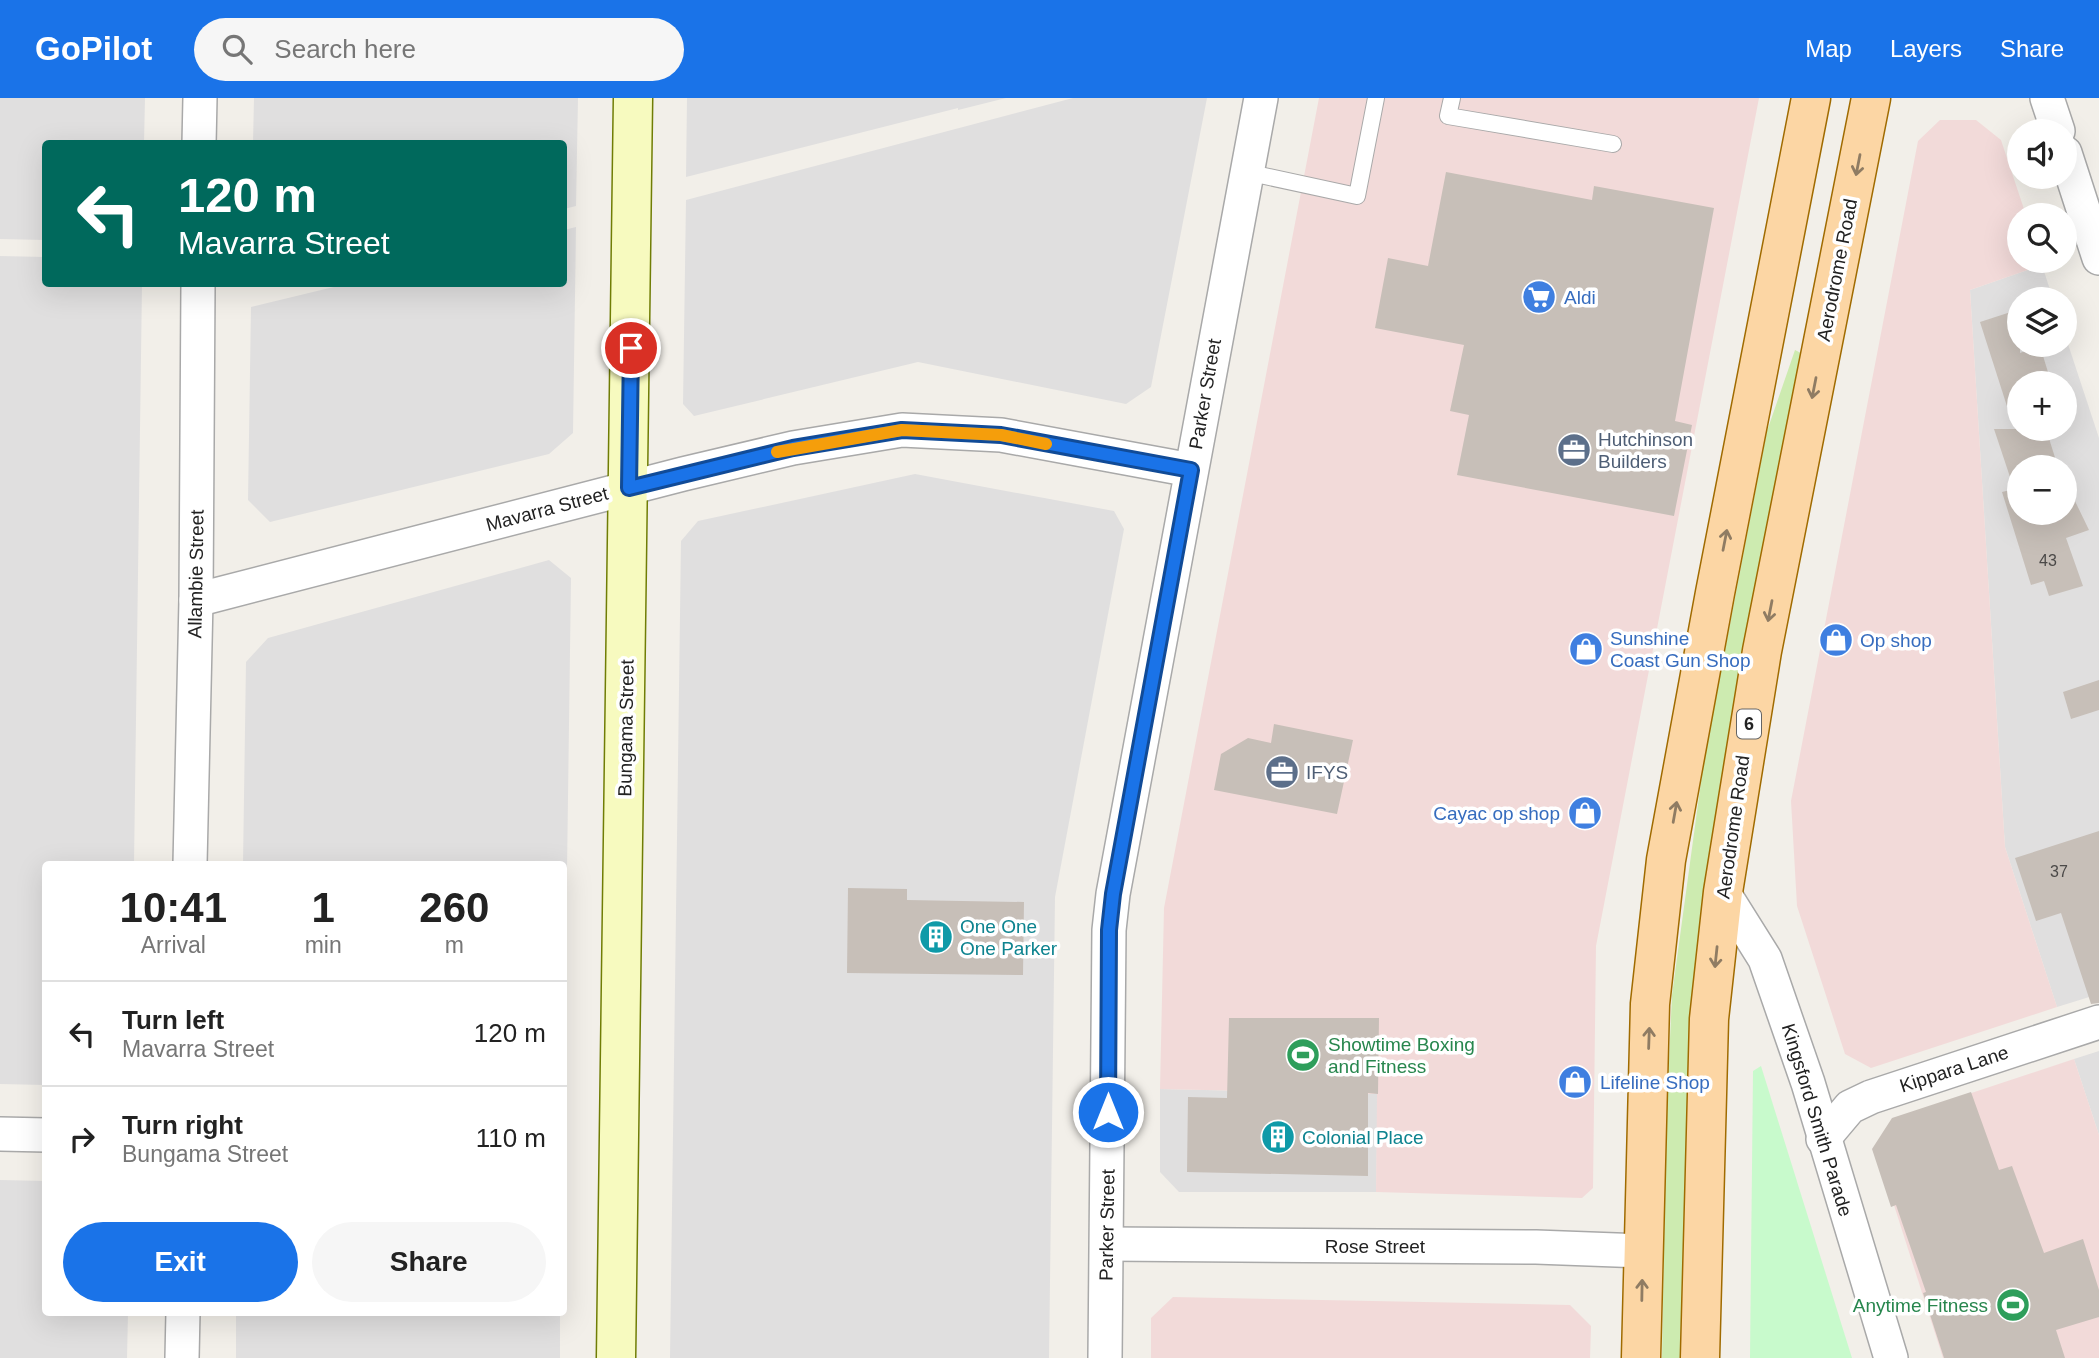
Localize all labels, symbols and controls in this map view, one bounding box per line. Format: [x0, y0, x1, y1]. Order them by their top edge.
search box [194, 18, 684, 81]
text: GoPilot [35, 30, 152, 67]
icon: search [218, 30, 256, 68]
text: Search here [274, 34, 416, 64]
text: Map [1805, 35, 1852, 62]
text: Layers [1890, 35, 1962, 62]
text: Share [2000, 35, 2064, 62]
map controls [2007, 119, 2077, 525]
button: sound [2007, 119, 2077, 189]
one-way arrow [1851, 153, 1865, 176]
icon: left [63, 168, 154, 259]
text: 120 m [178, 168, 317, 222]
street label: Aerodrome Road [1813, 197, 1861, 343]
button: search [2007, 203, 2077, 273]
text: Mavarra Street [178, 225, 390, 261]
supermarket icon: Aldi [1520, 278, 1558, 316]
place label: Aldi [1564, 287, 1596, 308]
button: layers [2007, 287, 2077, 357]
pin [601, 318, 661, 378]
icon: arrive [612, 329, 650, 367]
street label: Parker Street [1185, 336, 1225, 451]
button: + [2007, 371, 2077, 441]
one-way arrow [1807, 376, 1820, 399]
place label: Hutchinson Builders [1598, 429, 1693, 472]
office icon: Hutchinson Builders [1555, 431, 1593, 469]
button: − [2007, 455, 2077, 525]
street label: Mavarra Street [484, 482, 611, 535]
street label: Allambie Street [184, 509, 208, 639]
one-way arrow [1719, 529, 1732, 552]
house number: 43 [2039, 552, 2057, 569]
one-way arrow [1763, 599, 1776, 622]
shop icon: Op shop [1817, 621, 1855, 659]
place label: Sunshine Coast Gun Shop [1610, 628, 1750, 671]
shop icon: Sunshine Coast Gun Shop [1567, 630, 1605, 668]
place label: Op shop [1860, 630, 1932, 651]
street label: Bungama Street [614, 658, 638, 797]
road number: 6 [1737, 710, 1761, 738]
office icon: IFYS [1263, 753, 1301, 791]
street label: Aerodrome Road [1713, 754, 1753, 900]
place label: IFYS [1306, 762, 1348, 783]
shop icon: Cayac op shop [1566, 794, 1604, 832]
one-way arrow [1669, 801, 1682, 824]
place label: Cayac op shop [1433, 803, 1560, 824]
house number: 37 [2050, 863, 2068, 880]
text: 10:41 [120, 884, 227, 931]
text: 1 [311, 884, 335, 931]
text: 260 [419, 884, 489, 931]
place label: One One One Parker [960, 916, 1058, 959]
building icon: One One One Parker [917, 918, 955, 956]
text: Arrival [141, 932, 206, 958]
text: min [305, 932, 342, 958]
text: m [445, 932, 464, 958]
one-way arrow [1709, 945, 1722, 968]
text: Turn left [122, 1005, 224, 1035]
icon: left [63, 1015, 101, 1053]
text: 120 m [474, 1018, 546, 1048]
street label: Kingsford Smith Parade [1778, 1021, 1856, 1219]
one-way arrow [1642, 1027, 1655, 1050]
place label: Showtime Boxing and Fitness [1328, 1034, 1475, 1077]
text: Mavarra Street [122, 1036, 274, 1062]
sports icon: Showtime Boxing and Fitness [1284, 1036, 1322, 1074]
street label: Kippara Lane [1897, 1042, 2011, 1096]
shop icon: Lifeline Shop [1556, 1063, 1594, 1101]
place label: Lifeline Shop [1600, 1072, 1710, 1093]
position arrow [1071, 1075, 1145, 1149]
text: Turn right [122, 1110, 243, 1140]
building icon: Colonial Place [1259, 1118, 1297, 1156]
icon: right [63, 1120, 101, 1158]
text: 110 m [476, 1123, 546, 1153]
place label: Colonial Place [1302, 1127, 1423, 1148]
text: Bungama Street [122, 1141, 288, 1167]
street label: Parker Street [1096, 1168, 1118, 1281]
button: Exit [63, 1222, 298, 1302]
button: Share [312, 1222, 546, 1302]
street label: Rose Street [1325, 1236, 1426, 1257]
one-way arrow [1635, 1279, 1649, 1302]
sports icon: Anytime Fitness [1994, 1286, 2032, 1324]
place label: Anytime Fitness [1853, 1295, 1988, 1316]

